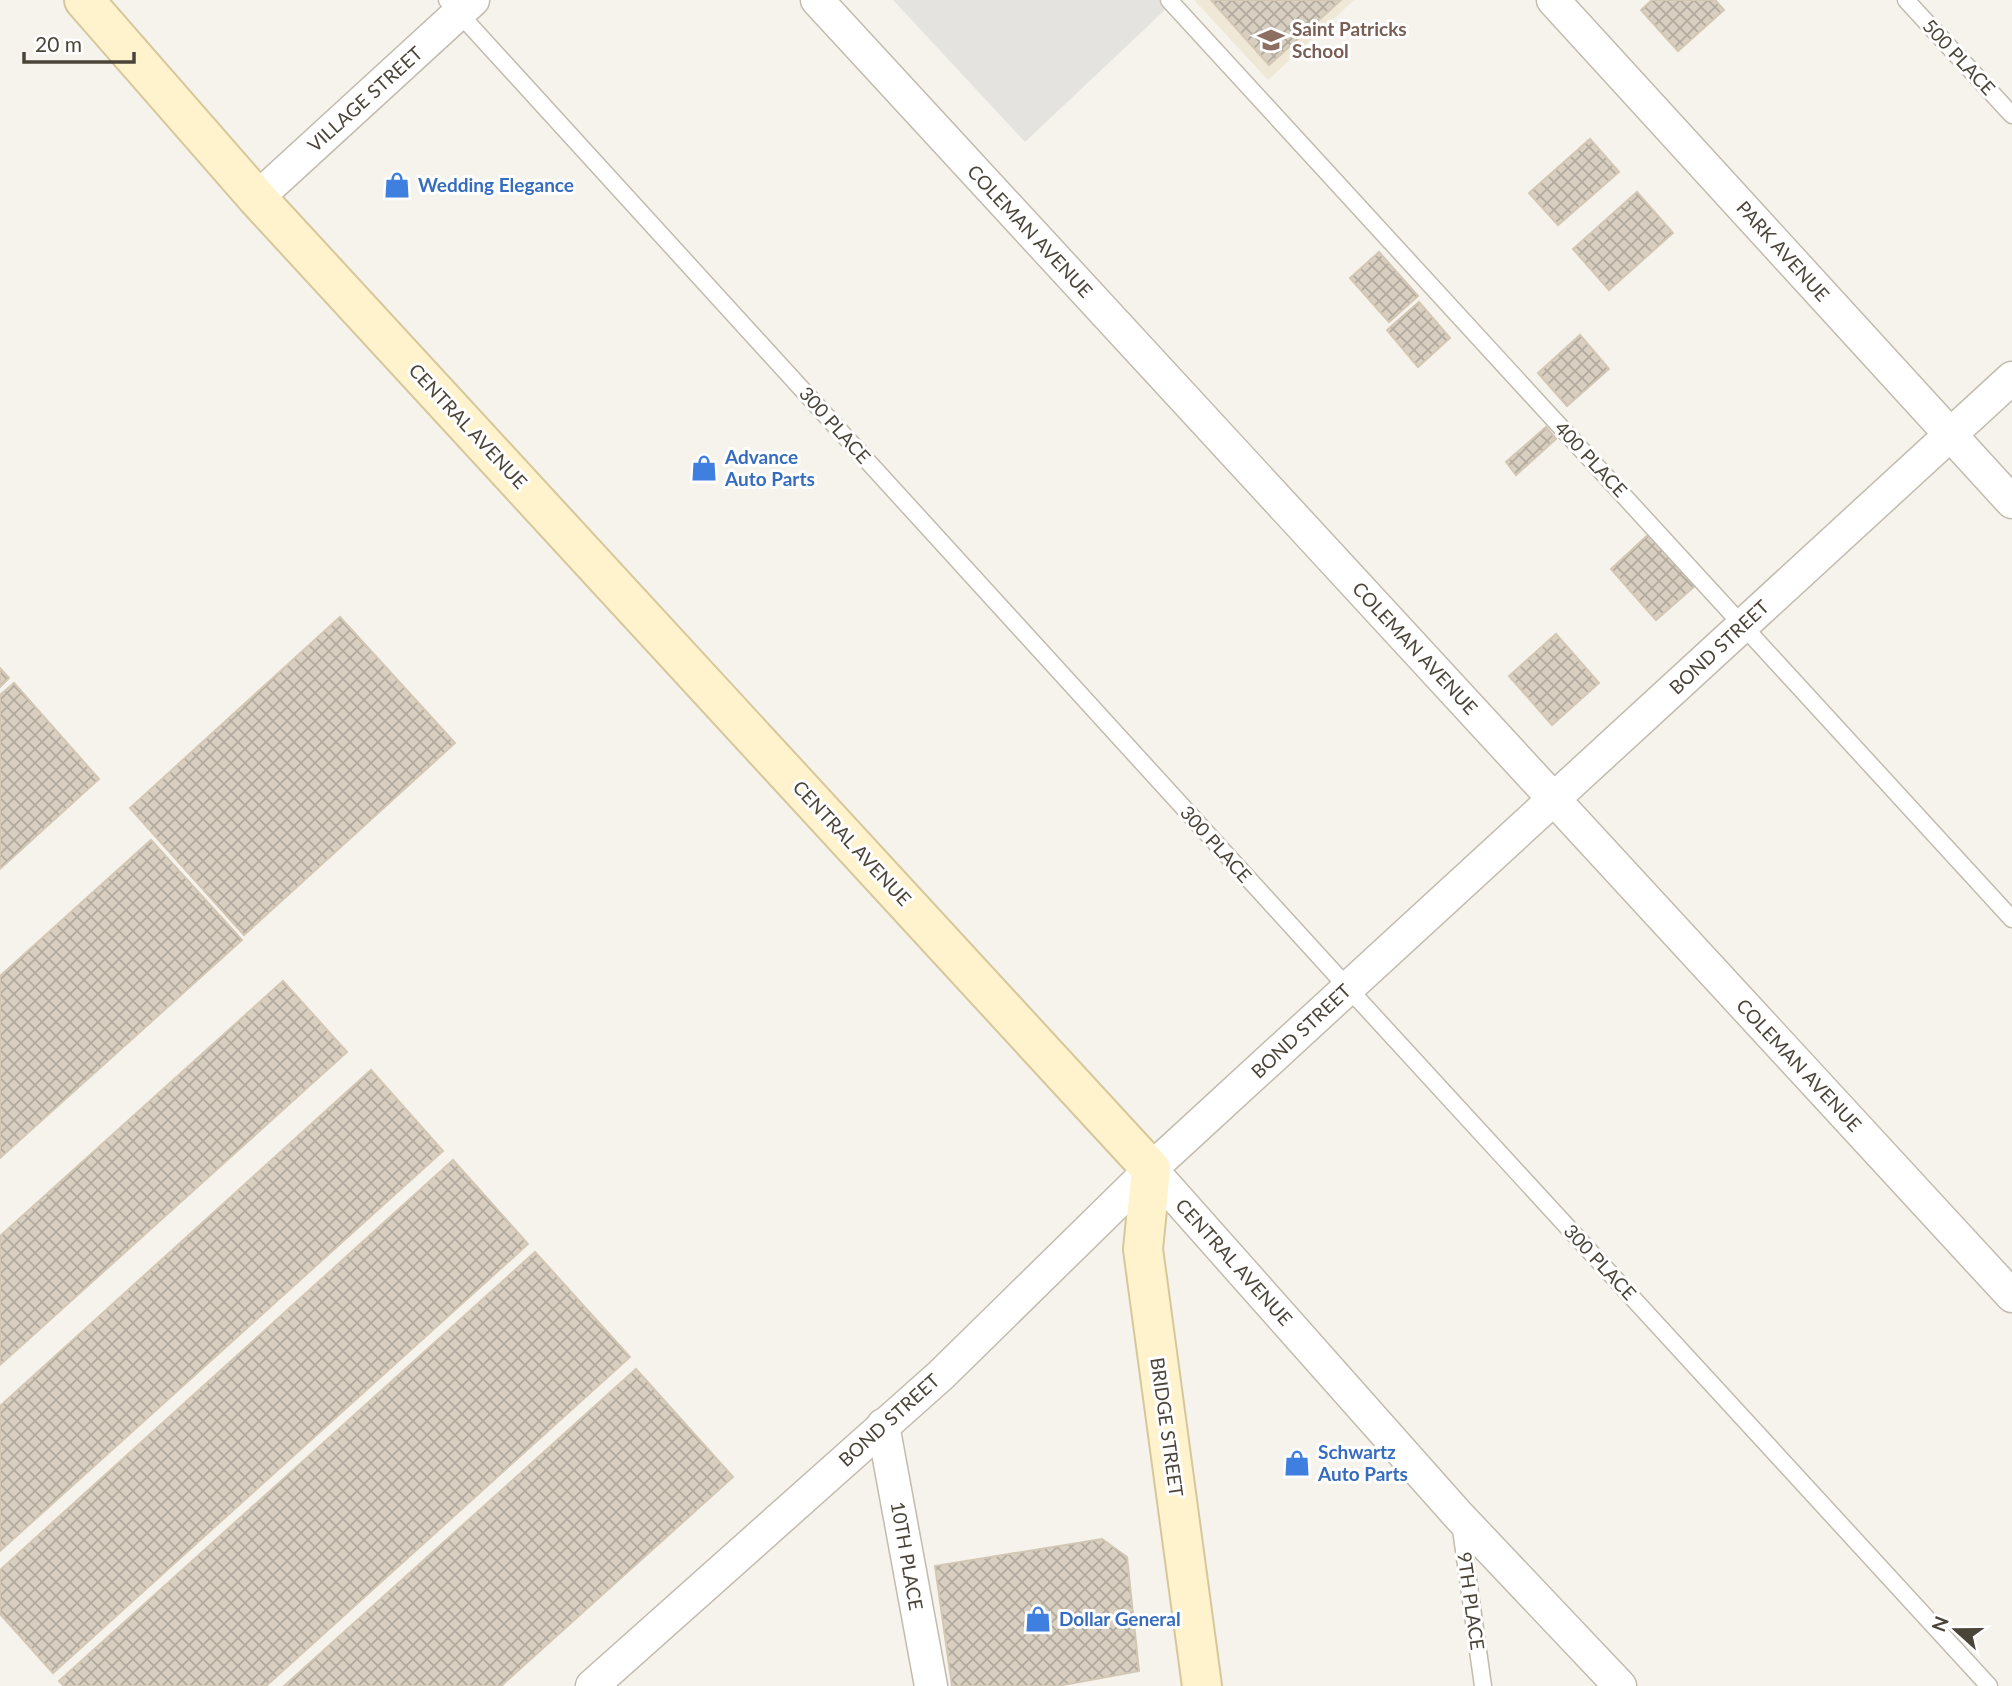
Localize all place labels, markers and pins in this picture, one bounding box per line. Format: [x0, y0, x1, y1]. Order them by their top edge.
place label: Saint Patricks School [1292, 17, 1407, 62]
school or university icon: Saint Patricks School [1256, 25, 1286, 55]
shop icon: Wedding Elegance [382, 170, 412, 200]
place label: Wedding Elegance [418, 173, 574, 196]
place label: Advance Auto Parts [724, 445, 815, 490]
shop icon: Advance Auto Parts [689, 453, 719, 483]
place label: Schwartz Auto Parts [1317, 1440, 1408, 1485]
shop icon: Schwartz Auto Parts [1282, 1448, 1312, 1478]
shop icon: Dollar General [1023, 1604, 1053, 1634]
place label: Dollar General [1059, 1607, 1181, 1630]

